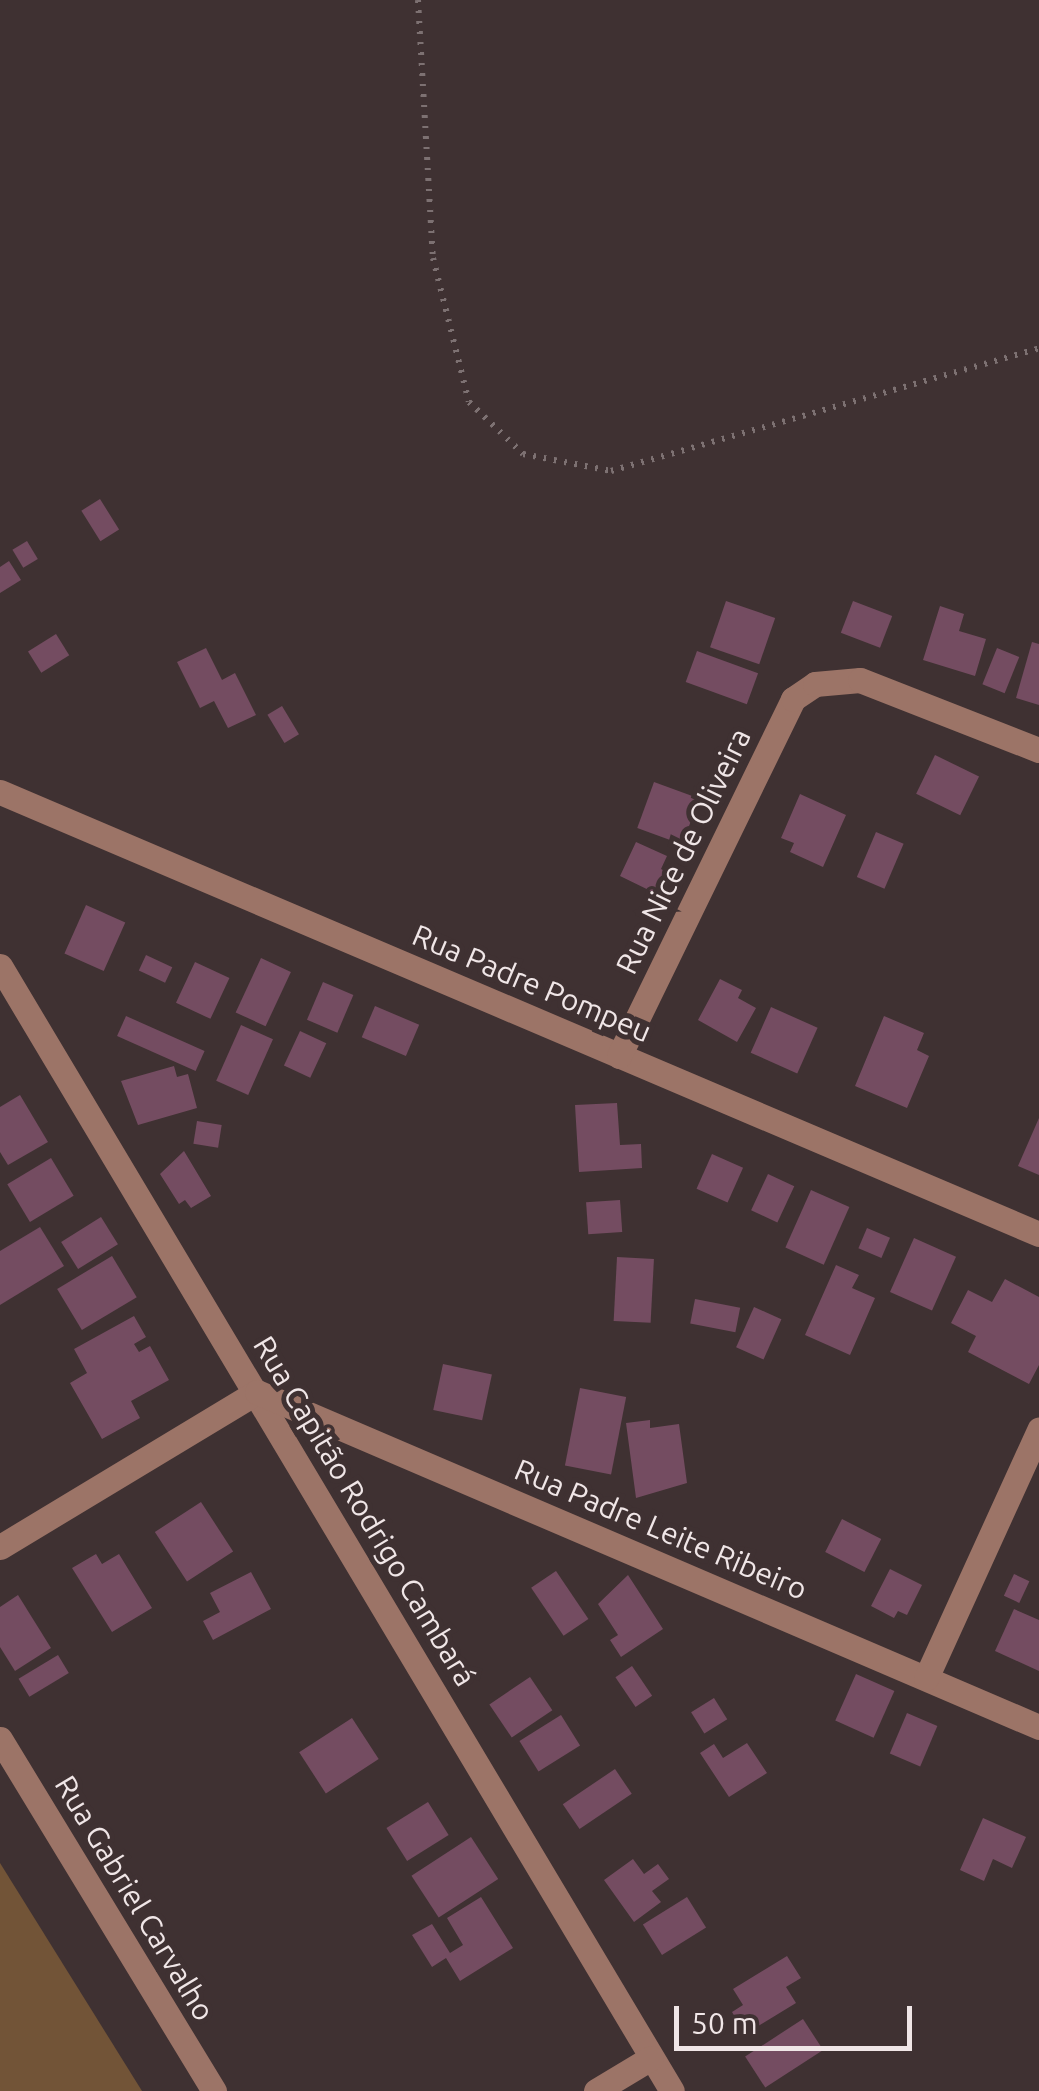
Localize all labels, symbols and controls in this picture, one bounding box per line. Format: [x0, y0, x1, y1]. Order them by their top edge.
street label: Rua Nice de Oliveira [608, 722, 758, 980]
street label: Rua Padre Pompeu [407, 916, 657, 1050]
street label: Rua Capitão Rodrigo Cambará [246, 1329, 484, 1693]
street label: Rua Padre Leite Ribeiro [509, 1451, 813, 1607]
street label: Rua Gabriel Carvalho [48, 1769, 222, 2027]
scale bar [679, 1986, 916, 2048]
text: 50 m [691, 2006, 758, 2040]

